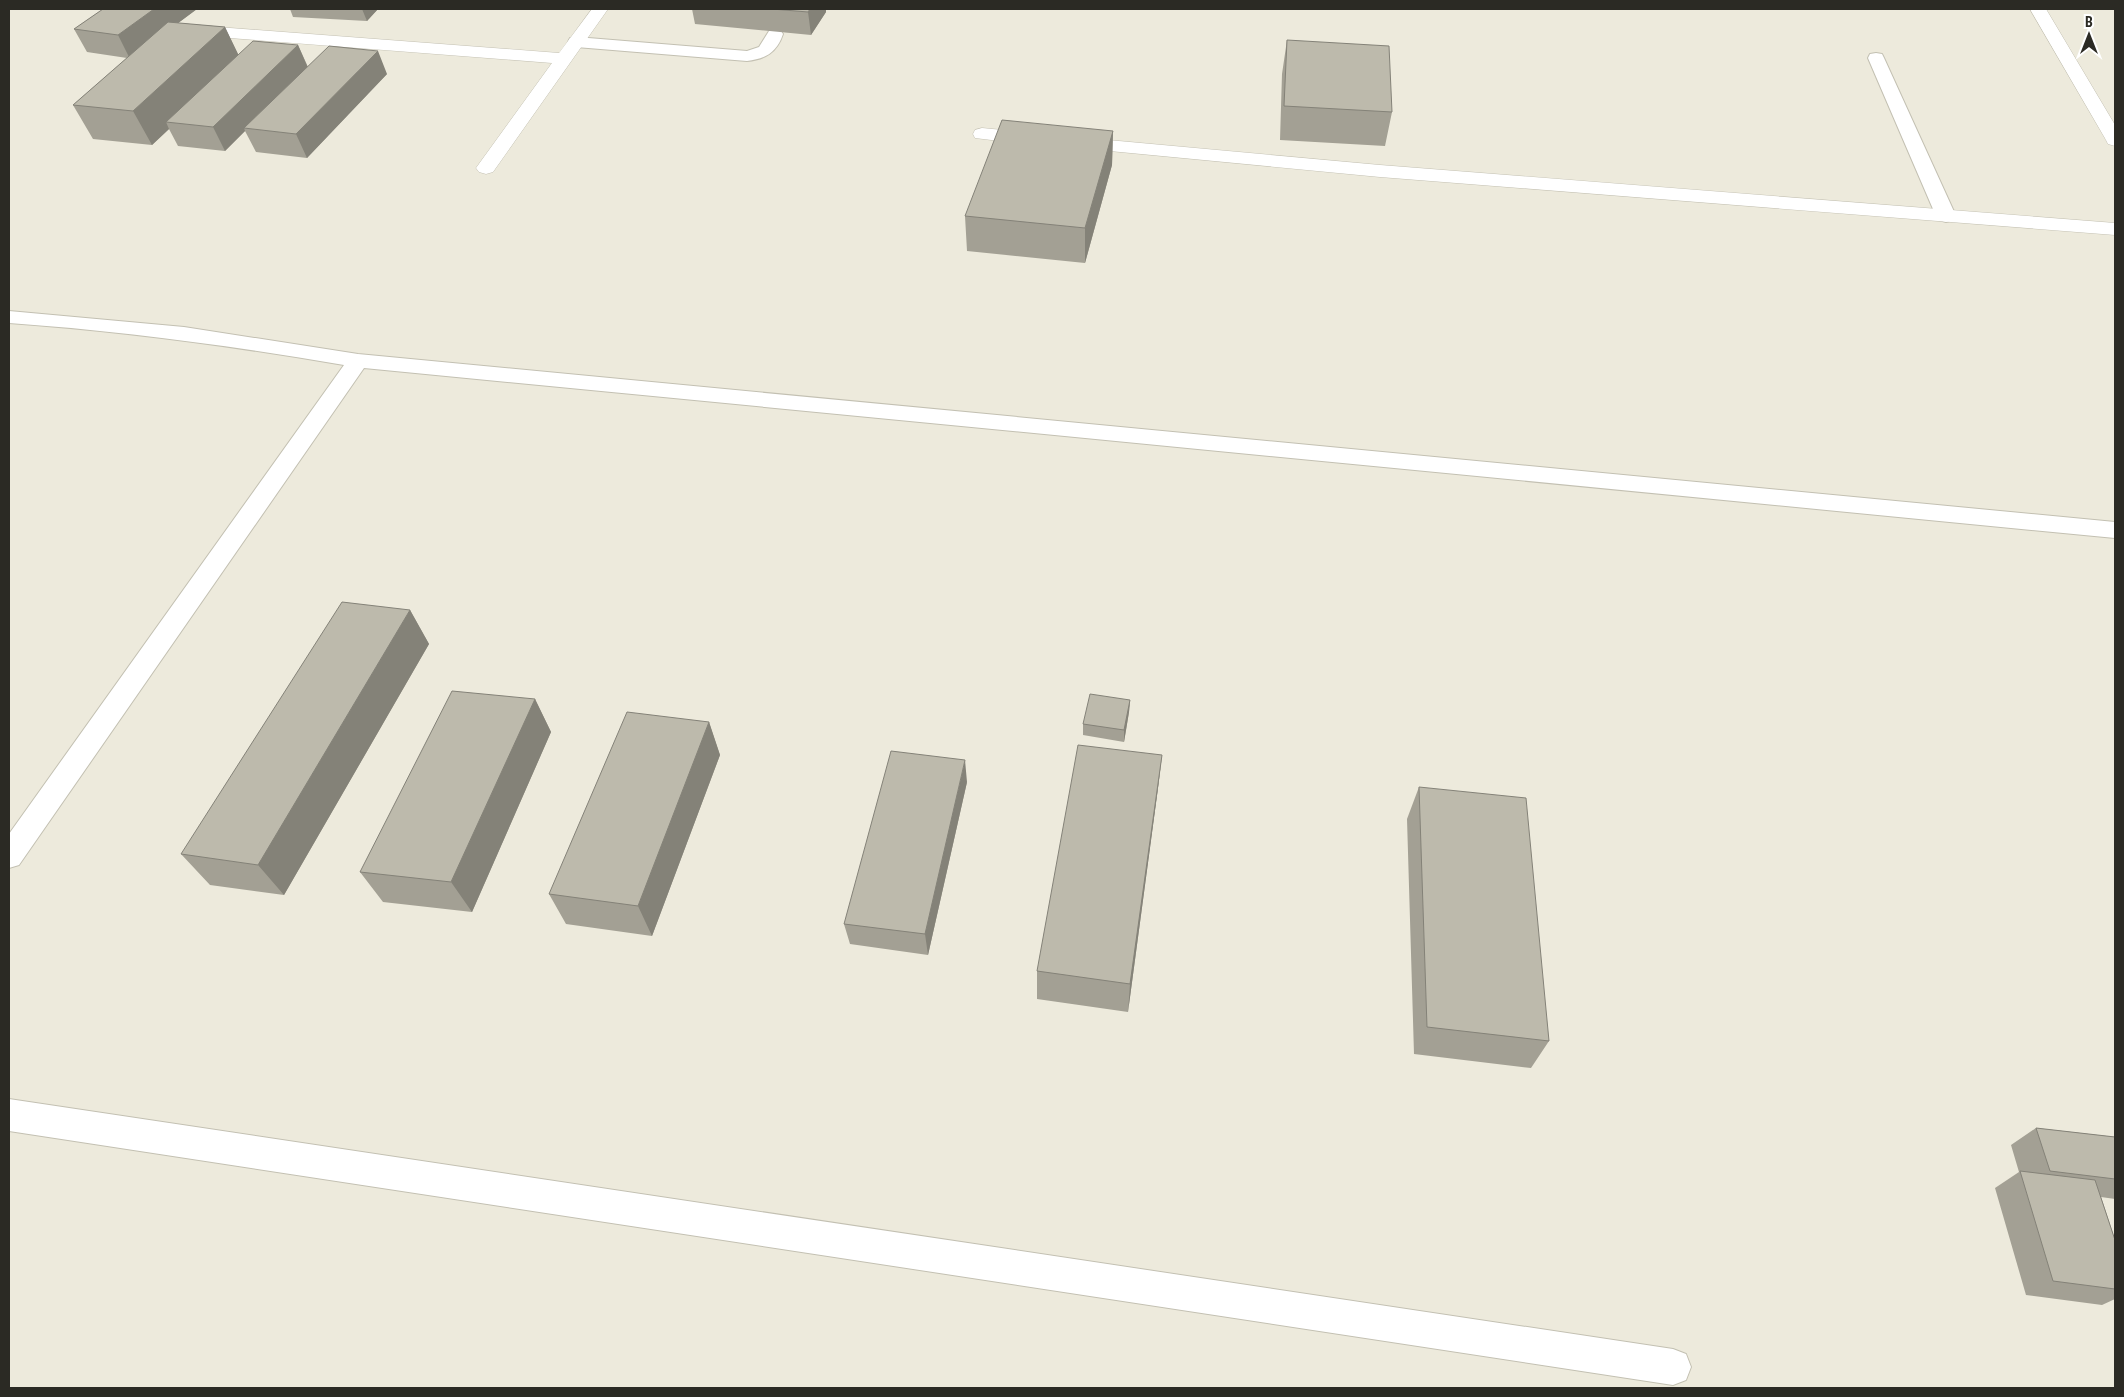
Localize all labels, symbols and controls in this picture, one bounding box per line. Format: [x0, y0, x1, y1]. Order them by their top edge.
north arrow [2064, 10, 2114, 60]
text: B [2085, 14, 2093, 30]

